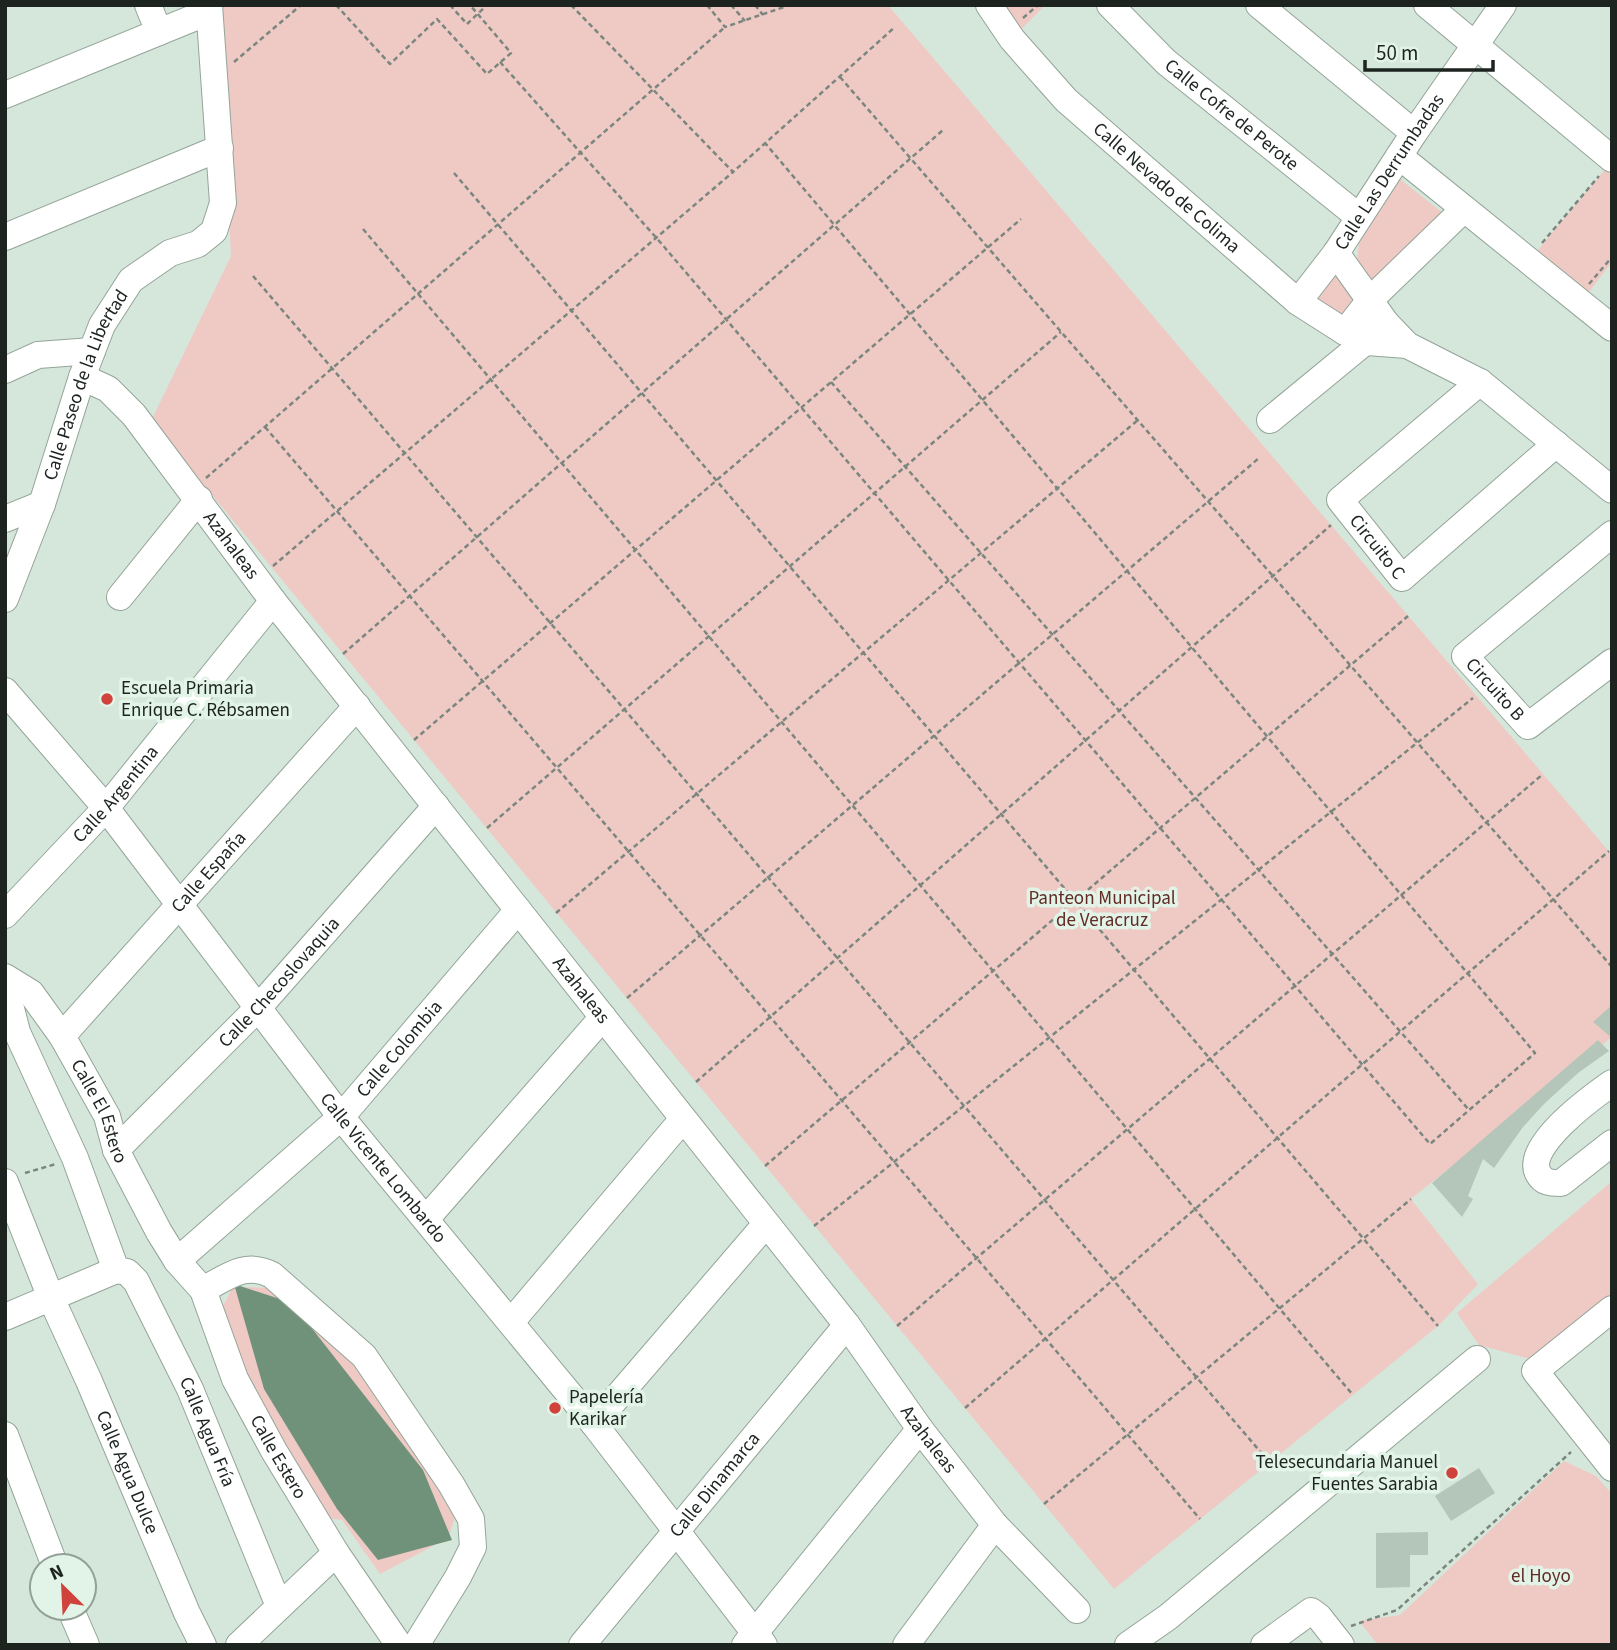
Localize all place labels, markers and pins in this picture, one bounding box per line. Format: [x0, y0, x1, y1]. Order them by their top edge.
place label: Escuela Primaria Enrique C. Rébsamen [121, 675, 290, 724]
marker: Escuela Primaria Enrique C. Rébsamen [99, 691, 115, 707]
place label: Papelería Karikar [569, 1384, 644, 1433]
marker: Papelería Karikar [547, 1400, 563, 1416]
place label: Telesecundaria Manuel Fuentes Sarabia [1255, 1449, 1438, 1498]
marker: Telesecundaria Manuel Fuentes Sarabia [1444, 1465, 1460, 1481]

